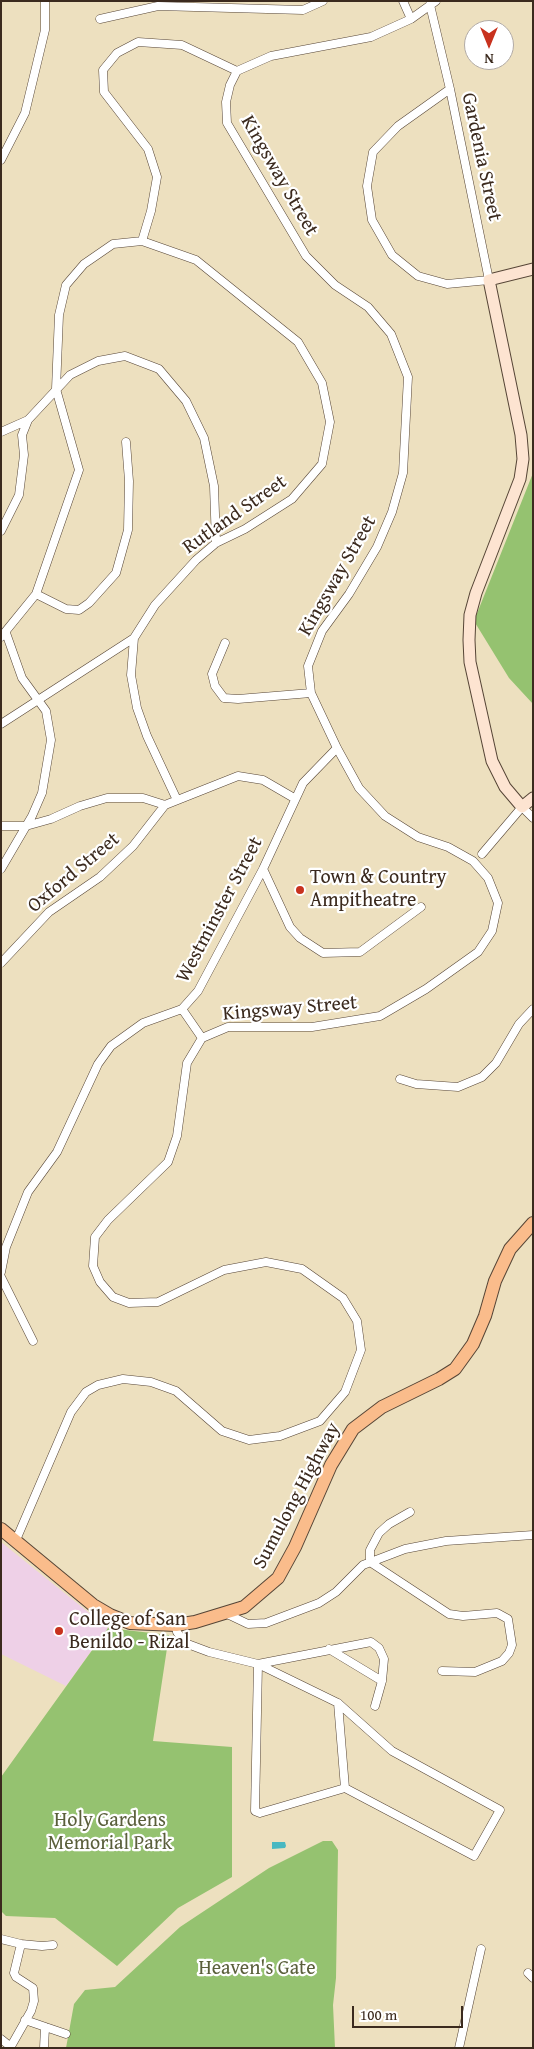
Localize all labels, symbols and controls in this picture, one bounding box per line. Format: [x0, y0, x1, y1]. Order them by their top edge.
north arrow [464, 20, 514, 70]
text: N [484, 49, 494, 69]
street label: Gardenia Street [456, 91, 506, 223]
street label: Kingsway Street [235, 112, 323, 240]
street label: Rutland Street [178, 470, 292, 560]
street label: Kingsway Street [294, 512, 382, 640]
street label: Oxford Street [23, 828, 125, 918]
street label: Westminster Street [172, 833, 268, 987]
place label: Town & Country Ampitheatre [310, 866, 446, 913]
marker: Town & Country Ampitheatre [294, 884, 306, 896]
street label: Kingsway Street [222, 991, 358, 1027]
street label: Sumulong Highway [248, 1419, 346, 1573]
place label: College of San Benildo - Rizal [69, 1608, 190, 1655]
marker: College of San Benildo - Rizal [53, 1625, 65, 1637]
park label: Holy Gardens Memorial Park [48, 1809, 172, 1856]
park label: Heaven's Gate [198, 1957, 316, 1981]
scale bar [354, 1996, 465, 2028]
text: 100 m [360, 2004, 397, 2025]

